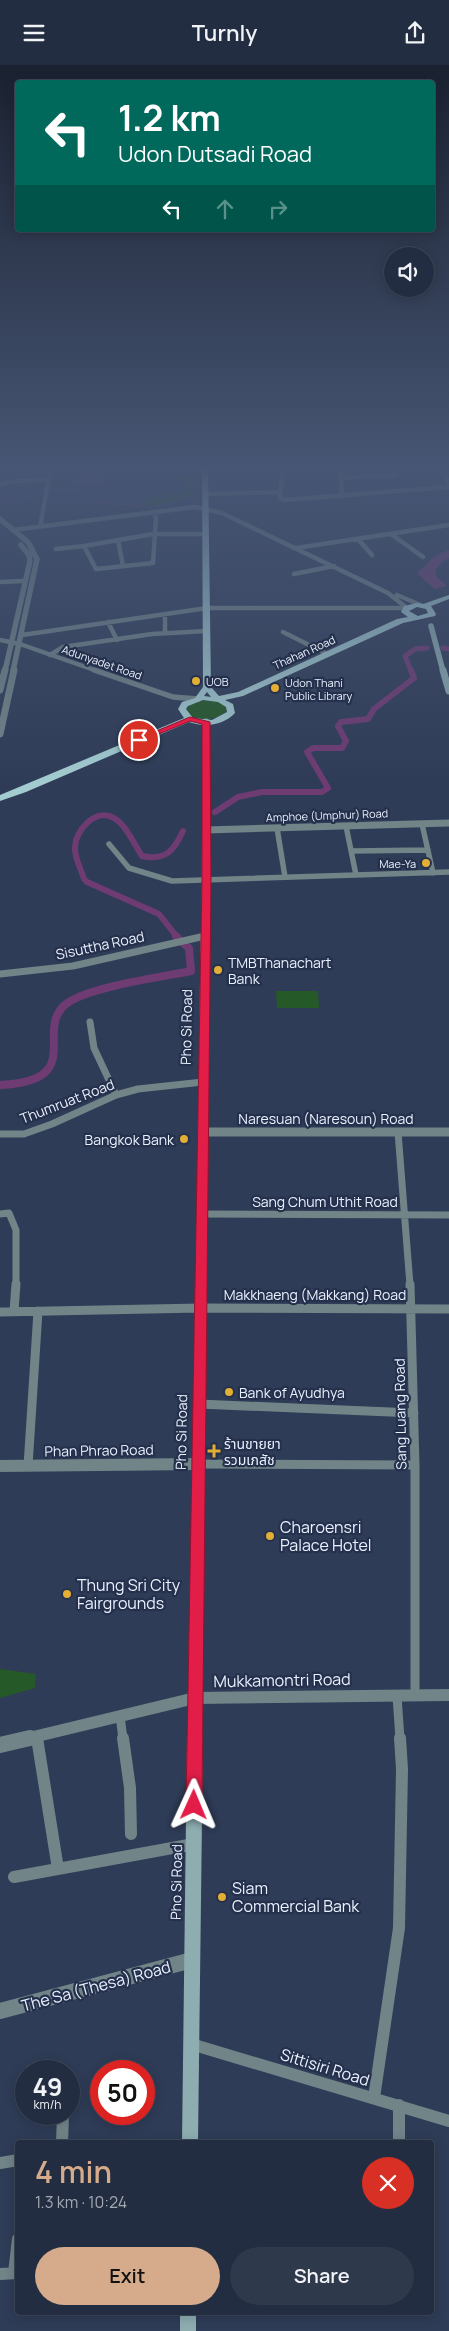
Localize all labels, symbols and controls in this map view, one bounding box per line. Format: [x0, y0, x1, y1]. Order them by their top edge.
text: Turnly [192, 18, 257, 48]
icon: menu [20, 19, 48, 47]
icon: share [401, 19, 429, 47]
text: 1.2 km [118, 94, 221, 142]
icon: left [35, 100, 100, 165]
text: Udon Dutsadi Road [118, 139, 312, 169]
icon: left [158, 195, 186, 223]
icon: ahead [211, 195, 239, 223]
icon: right [264, 195, 292, 223]
map controls [384, 247, 434, 297]
button: sound [384, 247, 434, 297]
street label: Thahan Road [271, 632, 337, 672]
street label: Adunyadet Road [60, 641, 144, 683]
place label: UOB [206, 674, 229, 689]
marker: UOB [190, 675, 202, 687]
place label: Udon Thani Public Library [285, 675, 353, 703]
marker: Udon Thani Public Library [269, 682, 281, 694]
pin [118, 719, 160, 761]
icon: arrive [125, 726, 153, 754]
street label: Amphoe (Umphur) Road [266, 805, 388, 825]
place label: Mae-Ya [379, 856, 416, 871]
marker: Mae-Ya [420, 857, 432, 869]
street label: Sisuttha Road [54, 926, 146, 964]
place label: TMBThanachart Bank [228, 953, 332, 988]
marker: TMBThanachart Bank [212, 964, 224, 976]
street label: Pho Si Road [176, 989, 196, 1065]
street label: Thumruat Road [17, 1074, 117, 1128]
street label: Naresuan (Naresoun) Road [238, 1109, 414, 1128]
place label: Bangkok Bank [85, 1130, 175, 1149]
marker: Bangkok Bank [178, 1133, 190, 1145]
street label: Sang Chum Uthit Road [252, 1192, 398, 1211]
street label: Makkhaeng (Makkang) Road [224, 1285, 406, 1304]
street label: Sang Luang Road [390, 1358, 410, 1470]
place label: Bank of Ayudhya [239, 1383, 345, 1402]
marker: Bank of Ayudhya [223, 1386, 235, 1398]
street label: Pho Si Road [171, 1394, 191, 1470]
place label: ร้านขายยา รวมเภสัช [224, 1434, 281, 1469]
street label: Phan Phrao Road [44, 1440, 154, 1460]
marker: ร้านขายยา รวมเภสัช [208, 1445, 220, 1457]
place label: Charoensri Palace Hotel [280, 1516, 372, 1556]
marker: Charoensri Palace Hotel [264, 1530, 276, 1542]
place label: Thung Sri City Fairgrounds [77, 1574, 181, 1614]
marker: Thung Sri City Fairgrounds [61, 1588, 73, 1600]
street label: Mukkamontri Road [213, 1668, 351, 1692]
position arrow [167, 1778, 219, 1830]
street label: Pho Si Road [166, 1844, 186, 1920]
place label: Siam Commercial Bank [232, 1877, 360, 1917]
marker: Siam Commercial Bank [216, 1891, 228, 1903]
street label: The Sa (Thesa) Road [19, 1955, 173, 2017]
street label: Sittisiri Road [278, 2043, 372, 2091]
speed limit sign: 50 [90, 2060, 155, 2125]
text: 49 [32, 2069, 63, 2104]
text: km/h [34, 2096, 61, 2113]
text: 4 min [35, 2151, 112, 2192]
button: close [362, 2157, 414, 2209]
text: 1.3 km · 10:24 [35, 2191, 127, 2213]
button: Exit [35, 2247, 220, 2305]
button: Share [230, 2247, 414, 2305]

